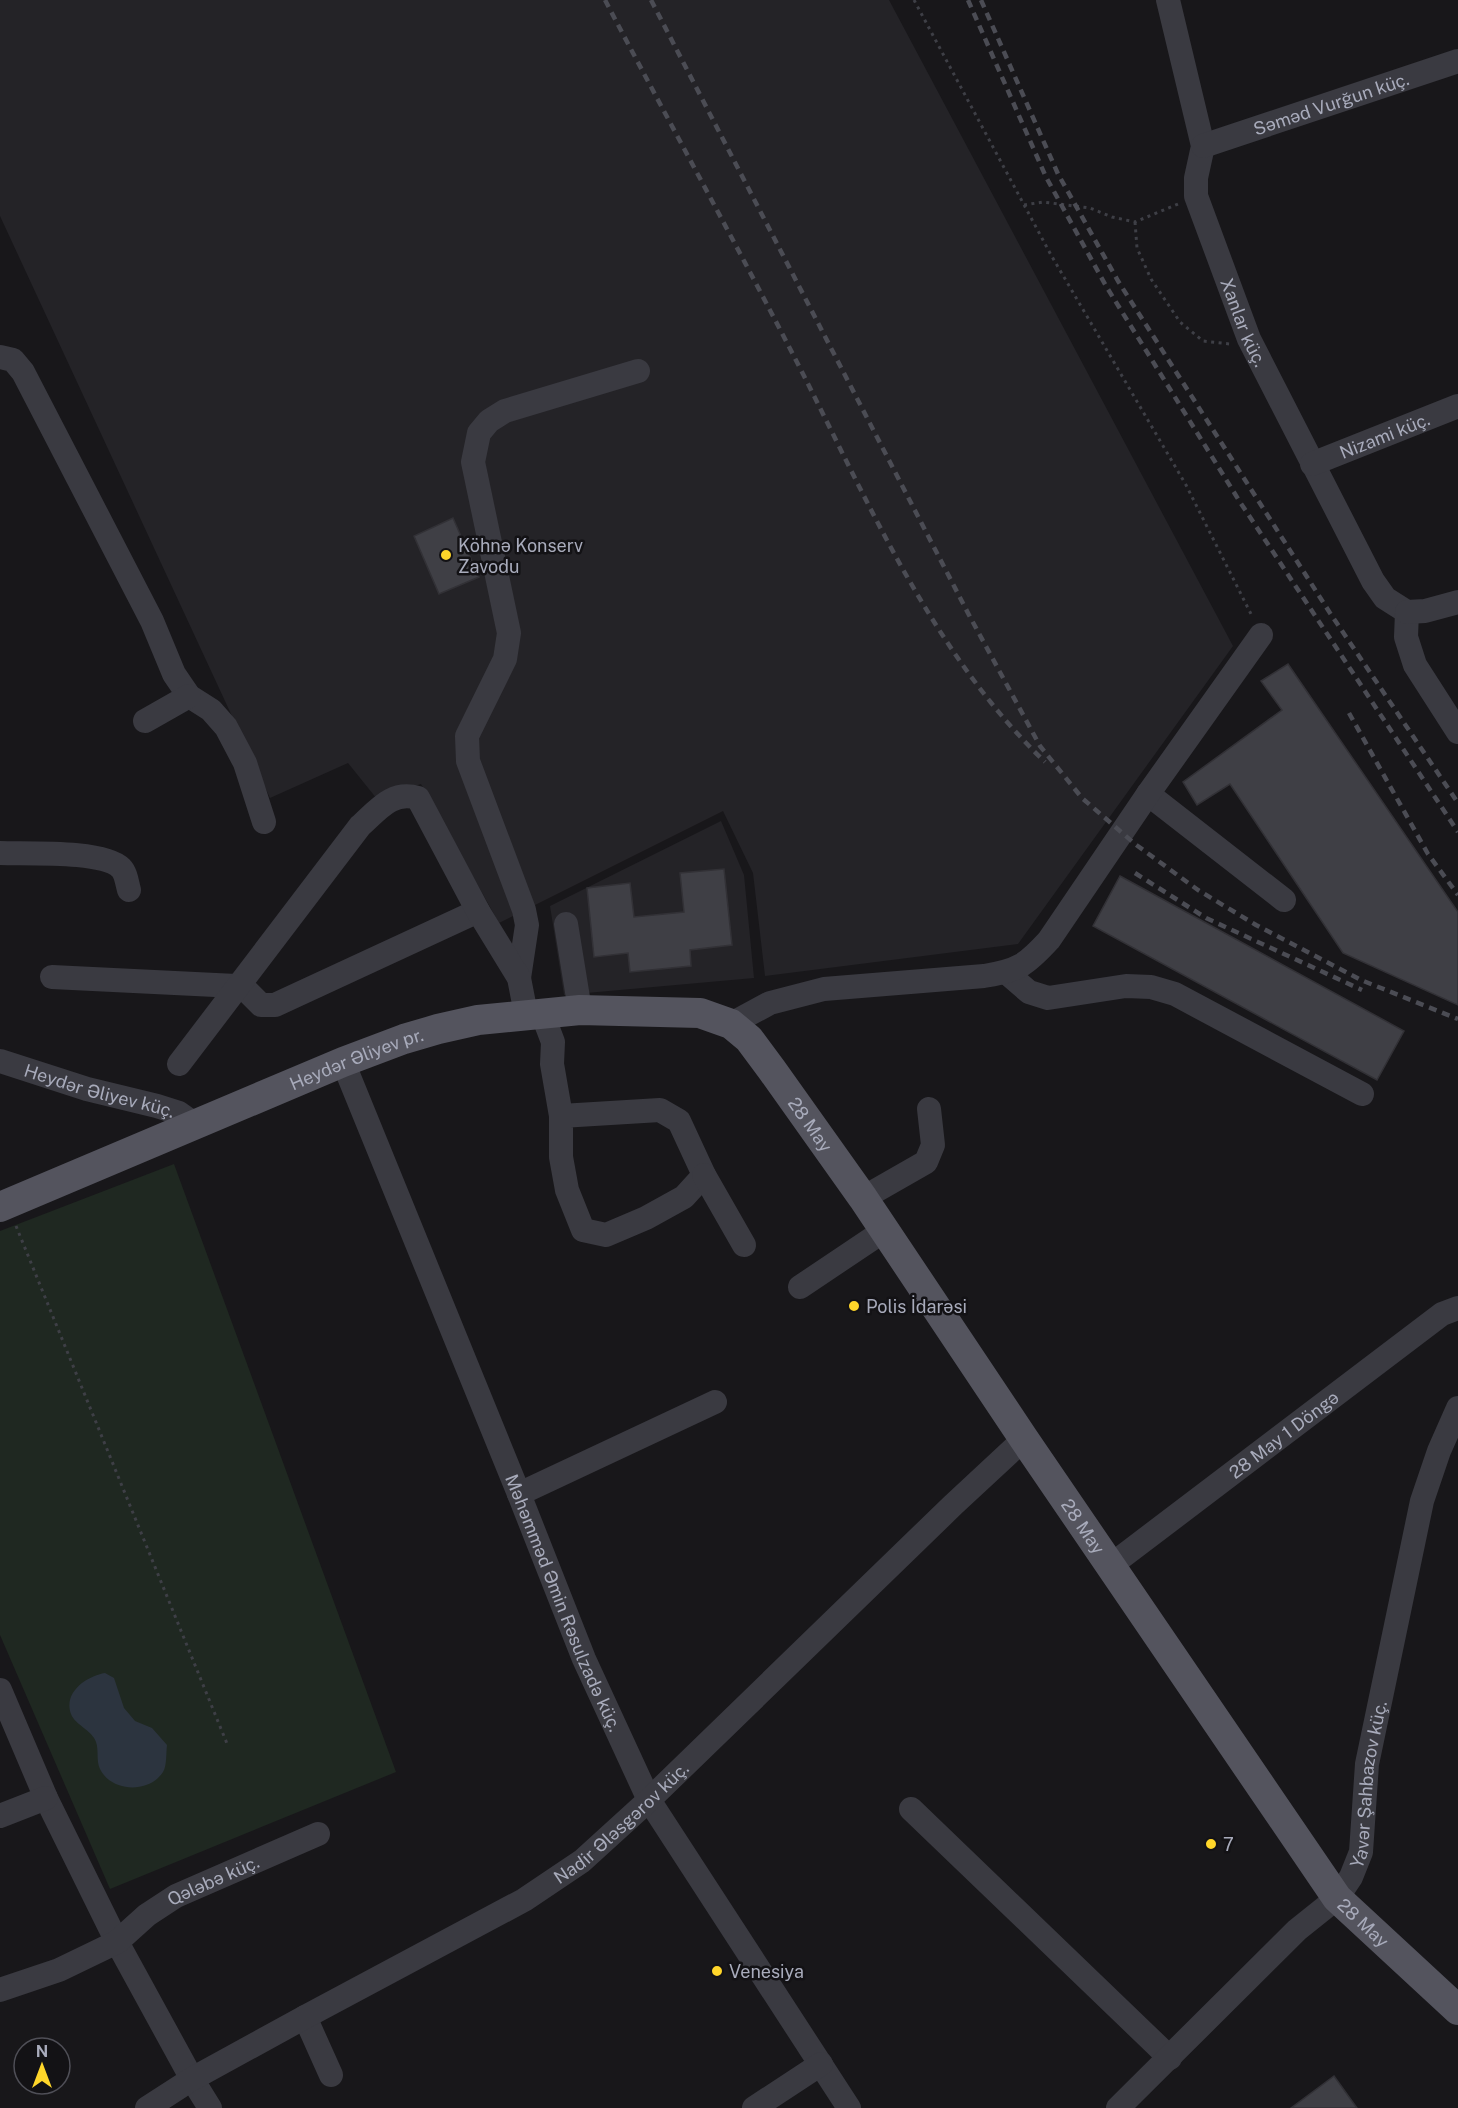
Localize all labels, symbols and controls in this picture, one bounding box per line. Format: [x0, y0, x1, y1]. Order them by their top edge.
street label: Səməd Vurğun küç. [1251, 68, 1412, 139]
street label: Xanlar küç. [1217, 275, 1272, 370]
street label: Nizami küç. [1336, 408, 1433, 463]
place label: Köhnə Konserv Zavodu [458, 535, 583, 577]
marker: Köhnə Konserv Zavodu [439, 548, 453, 562]
street label: Heydər Əliyev pr. [286, 1023, 426, 1094]
street label: Heydər Əliyev küç. [22, 1059, 178, 1122]
street label: 28 May [784, 1093, 837, 1156]
place label: Polis İdarəsi [866, 1295, 967, 1317]
marker: Polis İdarəsi [847, 1299, 861, 1313]
street label: 28 May 1 Döngə [1225, 1386, 1343, 1483]
street label: Məhəmməd Əmin Rəsulzadə küç. [501, 1471, 626, 1735]
street label: 28 May [1057, 1495, 1110, 1558]
street label: Yavər Şahbazov küç. [1345, 1699, 1390, 1871]
street label: Nadir Ələsgərov küç. [549, 1757, 693, 1888]
place label: 7 [1223, 1834, 1234, 1855]
marker: 7 [1204, 1837, 1218, 1851]
street label: Qələbə küç. [163, 1851, 262, 1910]
street label: 28 May [1334, 1894, 1394, 1952]
place label: Venesiya [729, 1961, 804, 1982]
marker: Venesiya [710, 1964, 724, 1978]
north arrow [12, 2036, 72, 2096]
text: N [36, 2042, 48, 2061]

